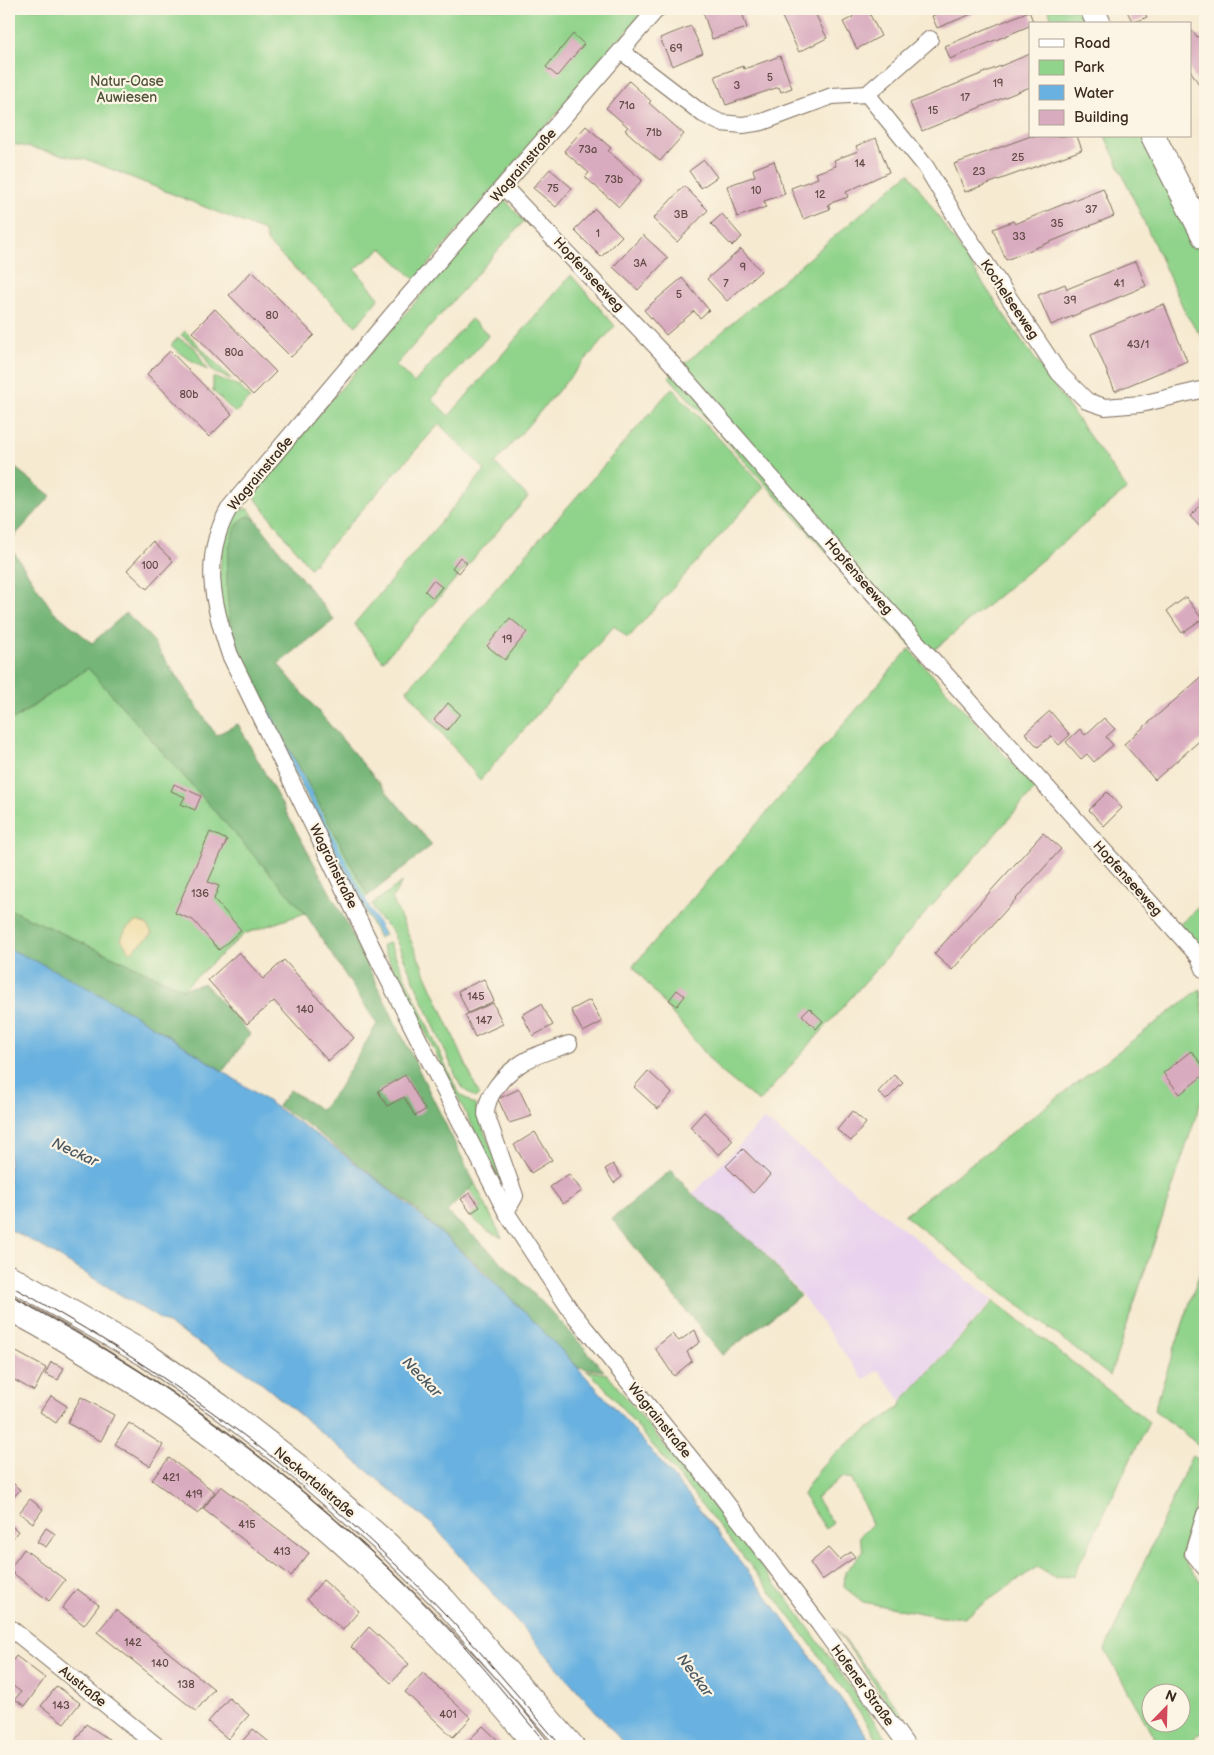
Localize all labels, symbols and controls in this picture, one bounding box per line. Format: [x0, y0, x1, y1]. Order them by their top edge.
legend [1029, 22, 1192, 138]
text: Road [1074, 34, 1110, 53]
house number: 69 [669, 42, 683, 55]
text: Park [1074, 58, 1105, 77]
house number: 5 [767, 71, 773, 84]
park label: Natur-Oase Auwiesen [90, 73, 164, 106]
house number: 19 [993, 77, 1003, 90]
house number: 3 [734, 79, 741, 92]
text: Water [1074, 84, 1114, 103]
house number: 17 [960, 91, 970, 104]
house number: 71a [619, 99, 635, 112]
house number: 15 [928, 104, 938, 117]
text: Building [1074, 108, 1129, 127]
street label: Wagrainstraße [487, 125, 560, 206]
house number: 71b [646, 126, 662, 139]
house number: 73a [579, 143, 597, 156]
house number: 25 [1012, 151, 1024, 164]
house number: 14 [855, 157, 866, 170]
house number: 23 [972, 165, 986, 178]
house number: 73b [605, 173, 623, 186]
house number: 75 [547, 182, 559, 195]
house number: 10 [751, 184, 762, 197]
house number: 12 [815, 188, 826, 201]
house number: 37 [1085, 203, 1098, 216]
house number: 3B [674, 208, 689, 221]
house number: 35 [1050, 217, 1064, 230]
house number: 1 [596, 227, 600, 240]
house number: 33 [1012, 230, 1026, 243]
street label: Hopfenseeweg [550, 234, 627, 315]
street label: Kochelseeweg [977, 256, 1043, 342]
house number: 3A [633, 257, 647, 270]
house number: 9 [740, 261, 746, 274]
house number: 7 [723, 277, 729, 290]
house number: 41 [1114, 277, 1124, 290]
house number: 5 [676, 288, 682, 301]
house number: 39 [1063, 294, 1077, 307]
house number: 80 [266, 309, 279, 322]
house number: 43/1 [1127, 338, 1149, 351]
house number: 80a [224, 346, 244, 359]
house number: 80b [179, 388, 199, 401]
street label: Wagrainstraße [224, 433, 296, 514]
street label: Hopfenseeweg [821, 535, 896, 618]
house number: 100 [141, 559, 159, 572]
house number: 19 [502, 633, 512, 646]
street label: Wagrainstraße [306, 821, 361, 911]
street label: Hopfenseeweg [1089, 837, 1166, 919]
house number: 136 [191, 887, 209, 900]
house number: 145 [467, 990, 485, 1003]
house number: 140 [296, 1003, 314, 1016]
house number: 147 [476, 1014, 493, 1027]
water label: Neckar [49, 1133, 102, 1172]
water label: Neckar [398, 1353, 447, 1403]
street label: Wagrainstraße [624, 1379, 695, 1461]
street label: Neckartalstraße [271, 1443, 359, 1521]
house number: 421 [162, 1471, 180, 1484]
house number: 419 [185, 1488, 203, 1501]
house number: 415 [238, 1518, 256, 1531]
house number: 413 [273, 1545, 291, 1558]
house number: 142 [124, 1636, 142, 1649]
street label: Hofener Straße [827, 1641, 898, 1729]
water label: Neckar [673, 1650, 718, 1702]
house number: 140 [151, 1657, 169, 1670]
street label: Austraße [55, 1662, 110, 1711]
house number: 138 [177, 1678, 195, 1691]
north arrow [1142, 1682, 1192, 1732]
text: N [1163, 1687, 1179, 1706]
house number: 143 [52, 1699, 70, 1712]
house number: 401 [439, 1708, 457, 1721]

